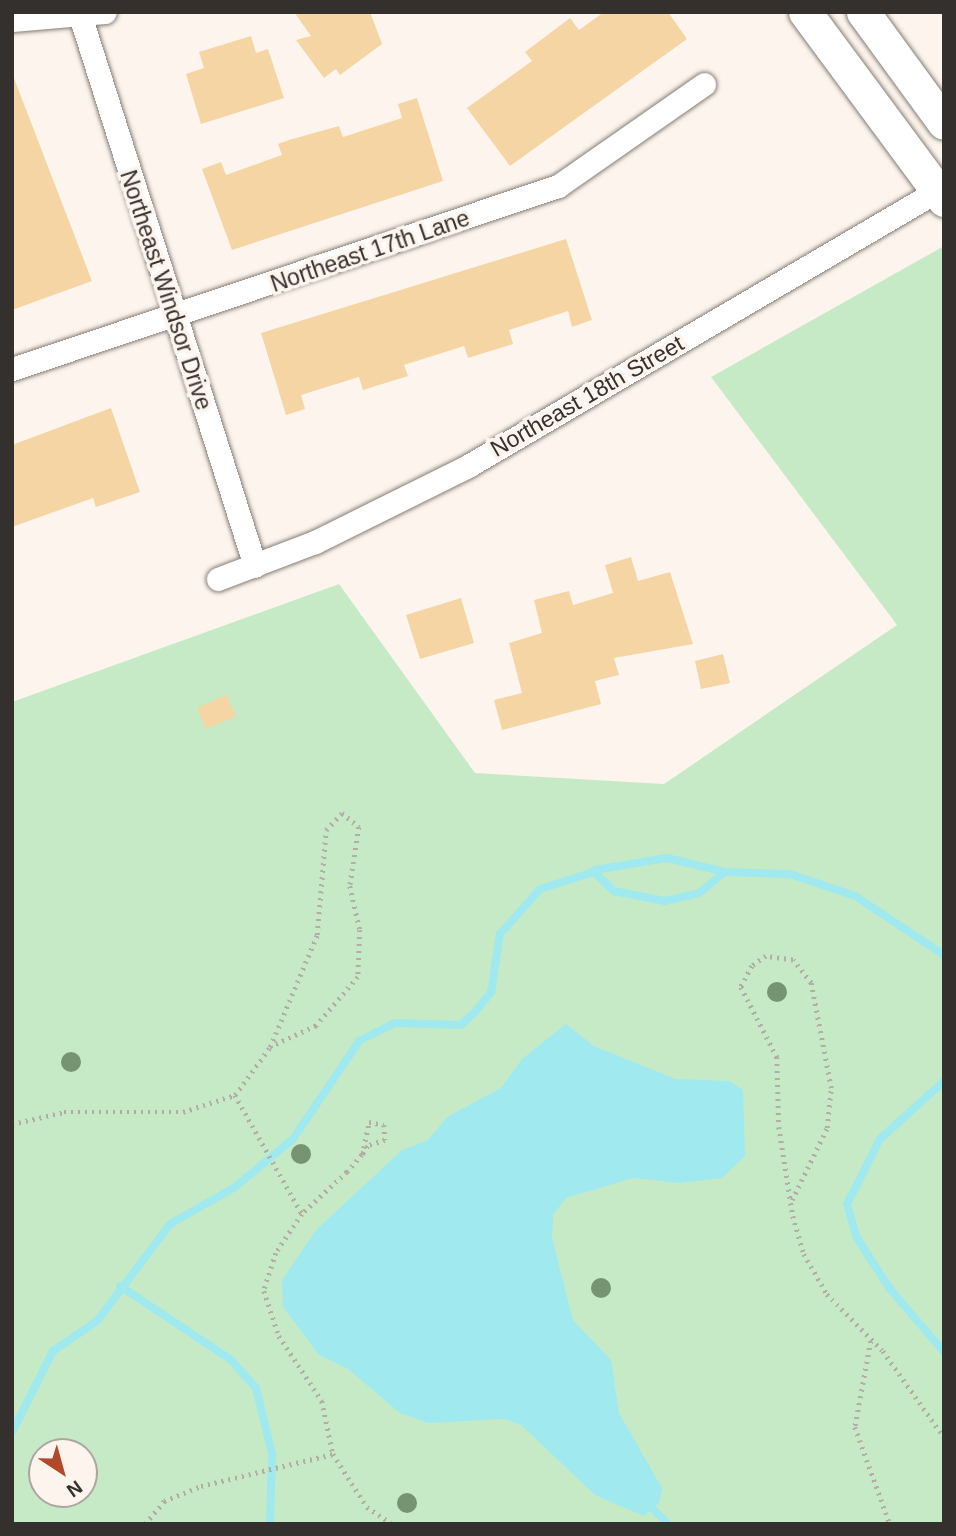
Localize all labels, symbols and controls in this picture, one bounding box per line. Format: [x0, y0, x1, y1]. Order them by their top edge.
street label: Northeast Windsor Drive [114, 167, 218, 413]
street label: Northeast 17th Lane [267, 204, 473, 298]
street label: Northeast 18th Street [485, 329, 689, 463]
north arrow [28, 1438, 98, 1508]
text: N [63, 1476, 86, 1501]

